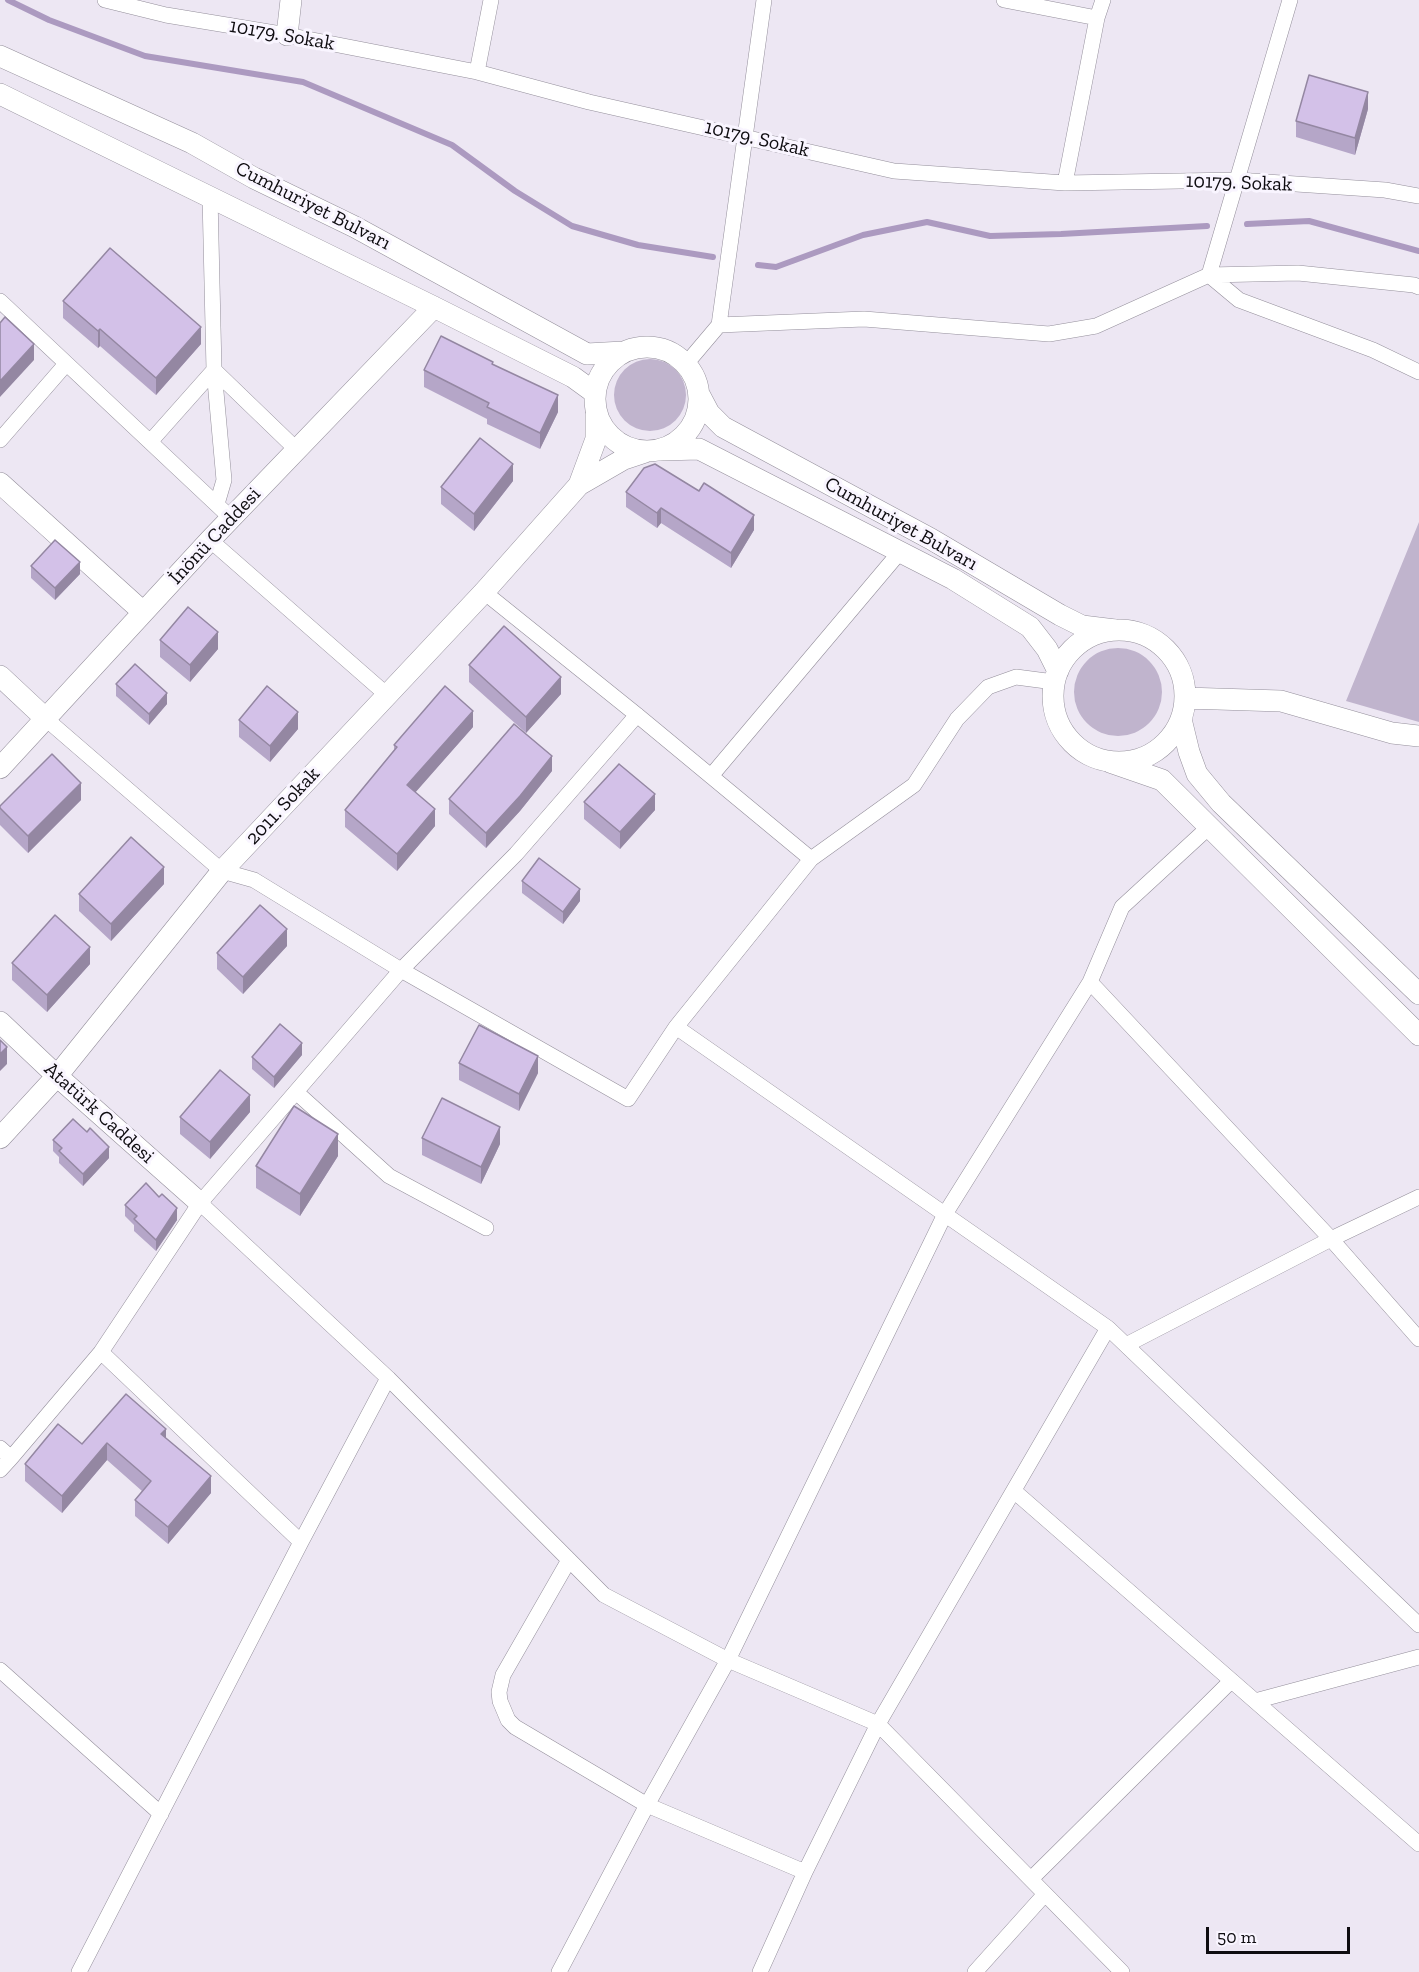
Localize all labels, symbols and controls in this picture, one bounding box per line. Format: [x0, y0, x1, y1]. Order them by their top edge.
street label: 10179. Sokak [227, 14, 337, 56]
street label: 10179. Sokak [702, 115, 812, 163]
street label: Cumhuriyet Bulvarı [231, 156, 395, 256]
street label: 10179. Sokak [1185, 169, 1293, 197]
street label: Cumhuriyet Bulvarı [820, 472, 982, 576]
street label: İnönü Caddesi [164, 483, 266, 589]
street label: 2011. Sokak [241, 762, 325, 850]
street label: Atatürk Caddesi [39, 1057, 159, 1169]
scale bar [1209, 1915, 1353, 1953]
text: 50 m [1217, 1926, 1256, 1948]

